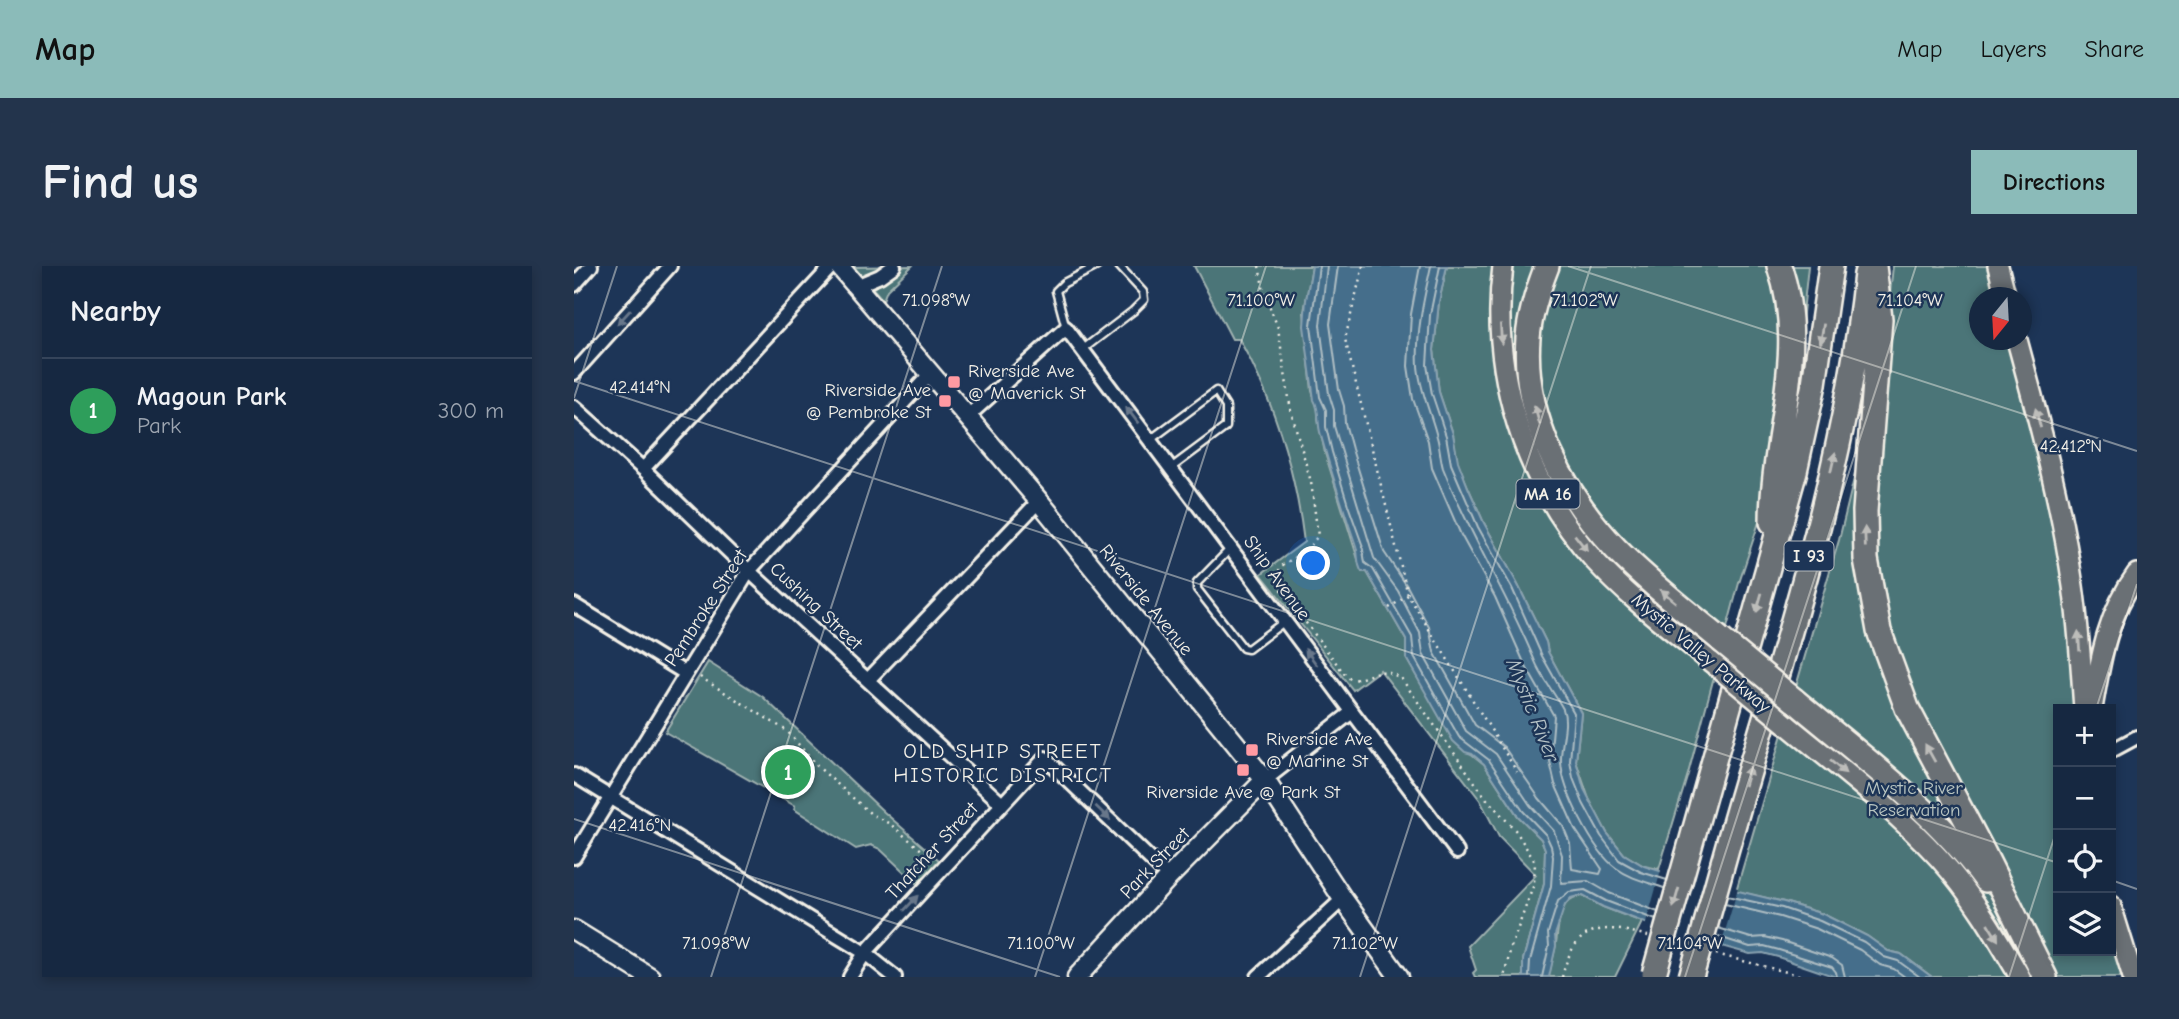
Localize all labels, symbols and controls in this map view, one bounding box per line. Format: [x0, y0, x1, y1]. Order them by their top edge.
text: Map [35, 30, 96, 68]
text: Map [1897, 35, 1943, 63]
text: Layers [1981, 35, 2046, 63]
text: Share [2084, 35, 2144, 63]
button: Directions [1971, 150, 2137, 214]
text: Find us [42, 154, 198, 210]
north arrow [1969, 287, 2032, 350]
text: 71.098°W [902, 290, 971, 311]
text: 71.100°W [1227, 290, 1295, 311]
text: 71.102°W [1552, 290, 1618, 311]
text: 71.104°W [1877, 290, 1943, 311]
text: Nearby [70, 294, 161, 329]
one-way arrow [616, 308, 632, 326]
one-way arrow [1496, 323, 1507, 345]
one-way arrow [1816, 323, 1827, 345]
place label: Riverside Ave @ Maverick St [968, 360, 1086, 404]
marker: Riverside Ave @ Maverick St [946, 374, 962, 390]
text: 42.414°N [609, 377, 671, 398]
place label: Riverside Ave @ Pembroke St [806, 379, 932, 423]
text: Magoun Park [137, 382, 286, 412]
marker: Riverside Ave @ Pembroke St [937, 393, 953, 409]
text: 1 [88, 397, 98, 424]
text: 300 m [438, 397, 504, 424]
one-way arrow [1531, 404, 1541, 425]
one-way arrow [1124, 407, 1139, 425]
one-way arrow [2032, 407, 2043, 429]
text: Park [137, 412, 181, 439]
text: 42.412°N [2040, 436, 2102, 457]
one-way arrow [1828, 451, 1839, 473]
road number: MA 16 [1516, 479, 1580, 508]
one-way arrow [1860, 526, 1871, 548]
street label: Ship Avenue [1239, 531, 1315, 625]
one-way arrow [1573, 534, 1588, 552]
street label: Riverside Avenue [1095, 540, 1197, 660]
road number: I 93 [1784, 542, 1834, 570]
street label: Pembroke Street [660, 545, 752, 670]
your location [1296, 546, 1330, 580]
street label: Cushing Street [765, 558, 867, 655]
street label: Mystic Valley Parkway [1627, 588, 1775, 718]
one-way arrow [1659, 588, 1677, 604]
one-way arrow [1753, 592, 1763, 613]
one-way arrow [2073, 630, 2084, 652]
one-way arrow [1305, 648, 1319, 666]
water label: Mystic River [1501, 654, 1565, 767]
map controls [2053, 704, 2116, 956]
button: + [2053, 704, 2116, 767]
place label: Riverside Ave @ Marine St [1266, 728, 1373, 772]
district label: OLD SHIP STREET HISTORIC DISTRICT [893, 739, 1113, 787]
marker: Riverside Ave @ Marine St [1244, 742, 1260, 758]
one-way arrow [1924, 743, 1936, 763]
pin: 1 [765, 746, 811, 798]
one-way arrow [1830, 759, 1847, 774]
marker: Riverside Ave @ Park St [1235, 762, 1251, 778]
one-way arrow [1743, 765, 1753, 786]
button: − [2053, 767, 2116, 830]
park label: Mystic River Reservation [1865, 777, 1963, 821]
place label: Riverside Ave @ Park St [1146, 781, 1340, 803]
street label: Thatcher Street [881, 797, 983, 904]
one-way arrow [1094, 805, 1111, 822]
text: 42.416°N [609, 815, 671, 836]
street label: Park Street [1116, 822, 1195, 903]
button: locate [2053, 830, 2116, 893]
one-way arrow [1670, 888, 1680, 909]
button: layers [2053, 893, 2116, 956]
one-way arrow [903, 894, 919, 912]
one-way arrow [1987, 922, 2000, 941]
text: 71.098°W [682, 933, 751, 954]
text: 71.100°W [1007, 933, 1075, 954]
text: 71.102°W [1332, 933, 1398, 954]
text: 71.104°W [1657, 933, 1723, 954]

